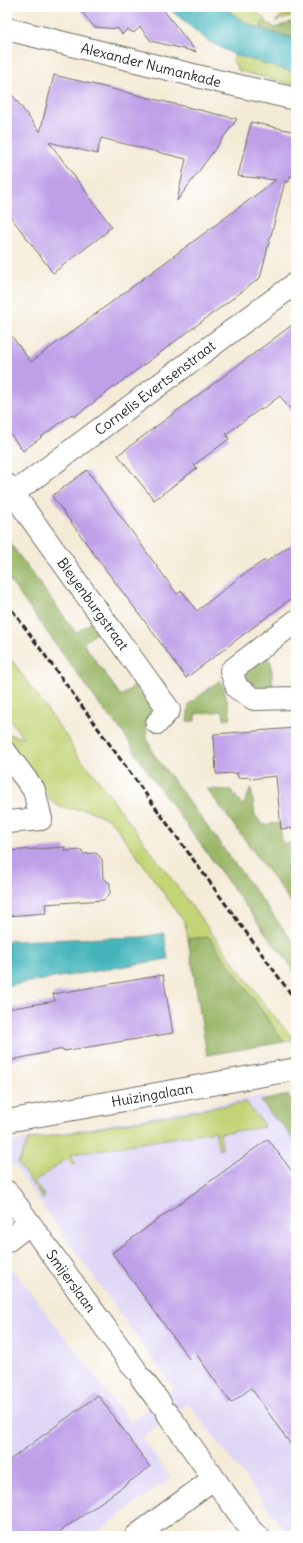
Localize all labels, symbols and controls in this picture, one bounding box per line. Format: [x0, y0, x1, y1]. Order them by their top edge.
street label: Alexander Numankade [79, 39, 223, 91]
street label: Cornelis Evertsenstraat [91, 337, 219, 439]
street label: Bleyenburgstraat [53, 554, 133, 654]
street label: Huizingalaan [110, 1079, 194, 1111]
street label: Smijerslaan [42, 1246, 100, 1316]

